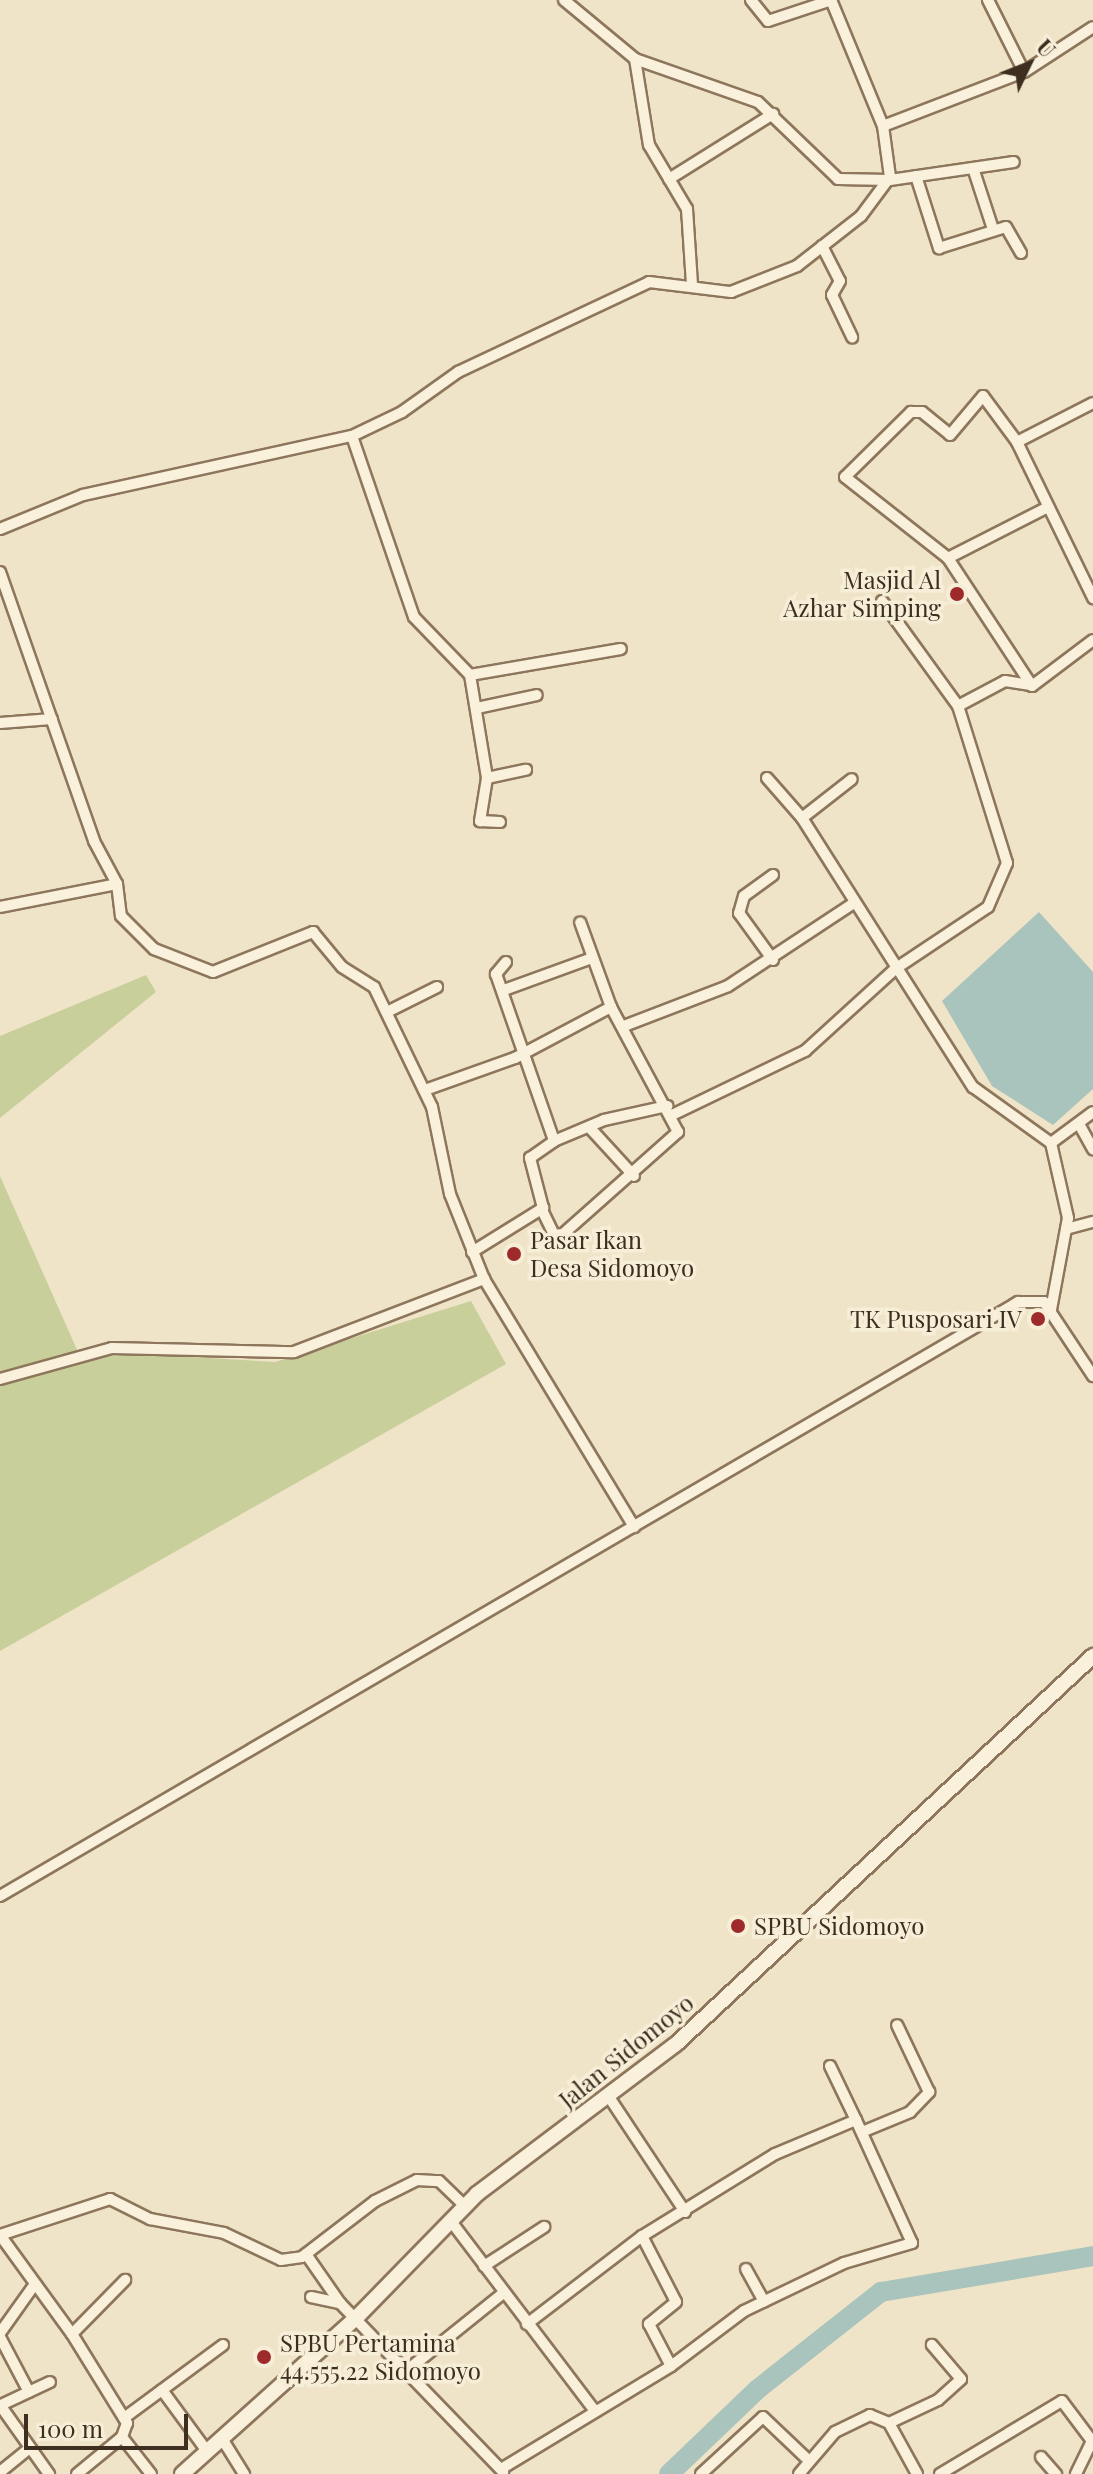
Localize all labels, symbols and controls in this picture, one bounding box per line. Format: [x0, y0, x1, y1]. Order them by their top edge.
north arrow [989, 24, 1069, 104]
text: U [1030, 32, 1063, 63]
place label: Masjid Al Azhar Simping [783, 566, 941, 622]
marker: Masjid Al Azhar Simping [948, 585, 966, 603]
place label: Pasar Ikan Desa Sidomoyo [530, 1226, 695, 1282]
marker: Pasar Ikan Desa Sidomoyo [505, 1245, 523, 1263]
place label: TK Pusposari IV [850, 1305, 1022, 1333]
marker: TK Pusposari IV [1029, 1310, 1047, 1328]
place label: SPBU Sidomoyo [754, 1912, 925, 1940]
marker: SPBU Sidomoyo [729, 1917, 747, 1935]
street label: Jalan Sidomoyo [553, 1988, 699, 2114]
place label: SPBU Pertamina 44.555.22 Sidomoyo [280, 2329, 481, 2385]
marker: SPBU Pertamina 44.555.22 Sidomoyo [255, 2348, 273, 2366]
scale bar [28, 2398, 192, 2448]
text: 100 m [38, 2412, 103, 2444]

